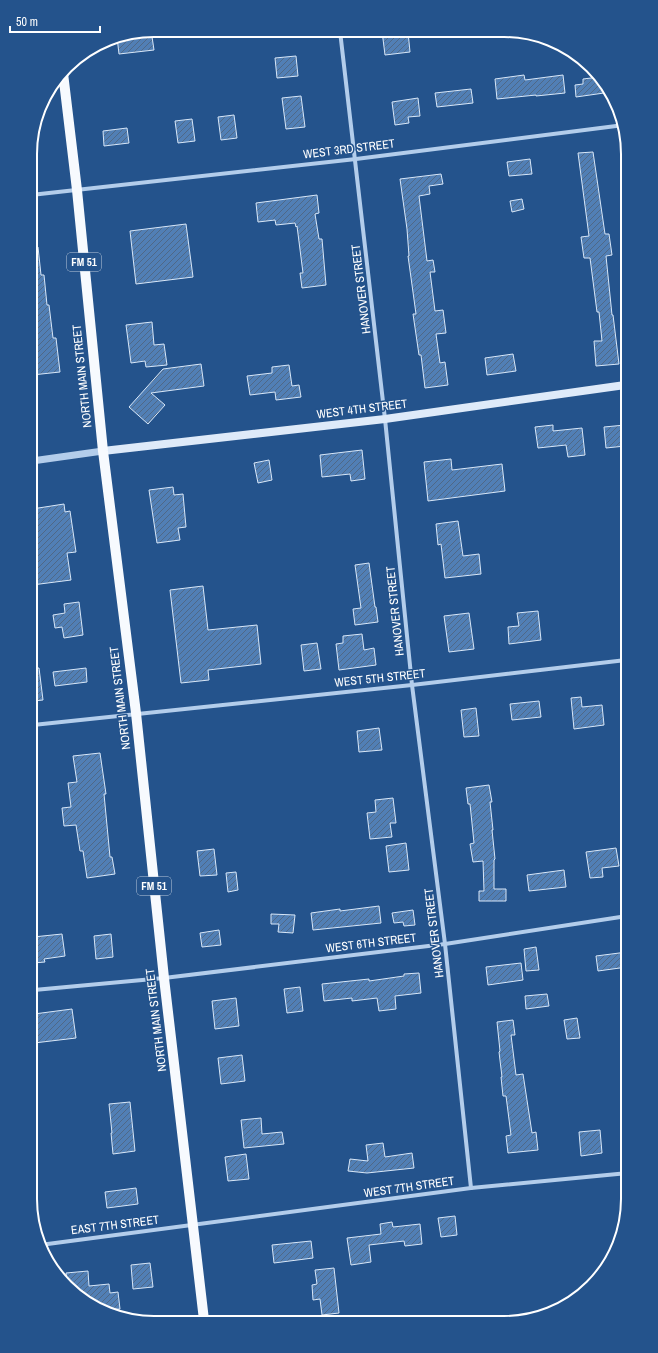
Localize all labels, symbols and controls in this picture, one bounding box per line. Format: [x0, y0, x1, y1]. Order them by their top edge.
scale bar [10, 8, 100, 34]
text: 50 m [16, 14, 38, 30]
street label: WEST 3RD STREET [302, 135, 396, 163]
street label: HANOVER STREET [348, 243, 374, 335]
road number: FM 51 [67, 253, 101, 271]
street label: NORTH MAIN STREET [69, 324, 95, 428]
street label: WEST 4TH STREET [316, 396, 408, 422]
street label: HANOVER STREET [382, 565, 408, 657]
street label: NORTH MAIN STREET [106, 646, 134, 750]
street label: WEST 5TH STREET [334, 665, 426, 691]
road number: FM 51 [137, 877, 171, 895]
street label: HANOVER STREET [421, 887, 447, 979]
street label: WEST 6TH STREET [325, 930, 417, 956]
street label: NORTH MAIN STREET [142, 968, 170, 1072]
street label: WEST 7TH STREET [363, 1173, 455, 1201]
street label: EAST 7TH STREET [70, 1212, 160, 1238]

